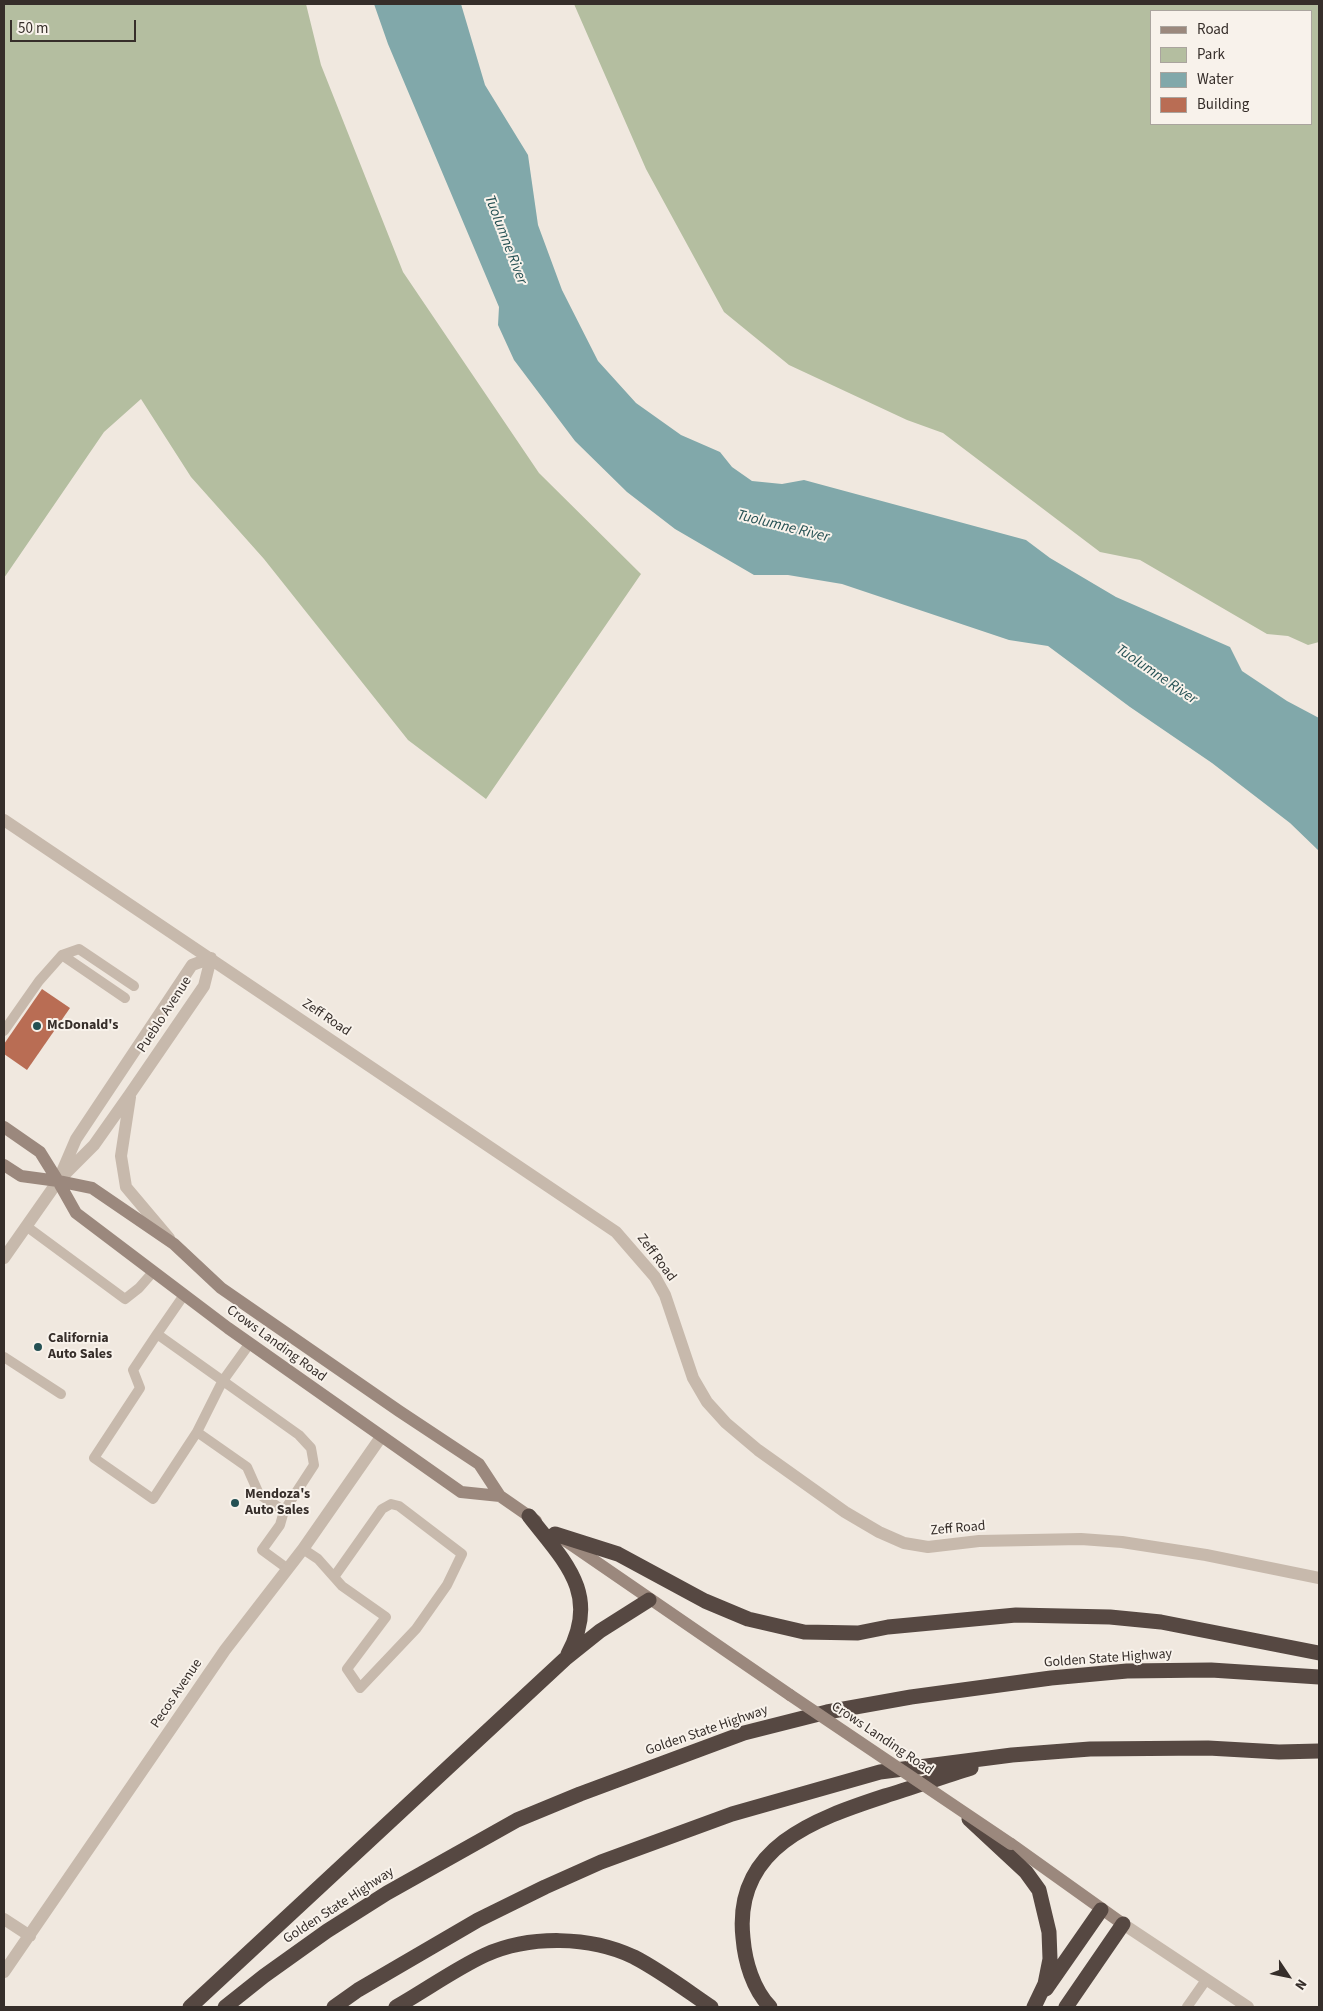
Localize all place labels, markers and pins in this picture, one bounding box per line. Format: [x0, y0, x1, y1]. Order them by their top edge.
place label: McDonald's [47, 1018, 118, 1034]
marker: McDonald's [31, 1020, 43, 1032]
place label: California Auto Sales [48, 1331, 112, 1364]
marker: California Auto Sales [32, 1341, 44, 1353]
place label: Mendoza's Auto Sales [245, 1487, 310, 1520]
marker: Mendoza's Auto Sales [229, 1497, 241, 1509]

